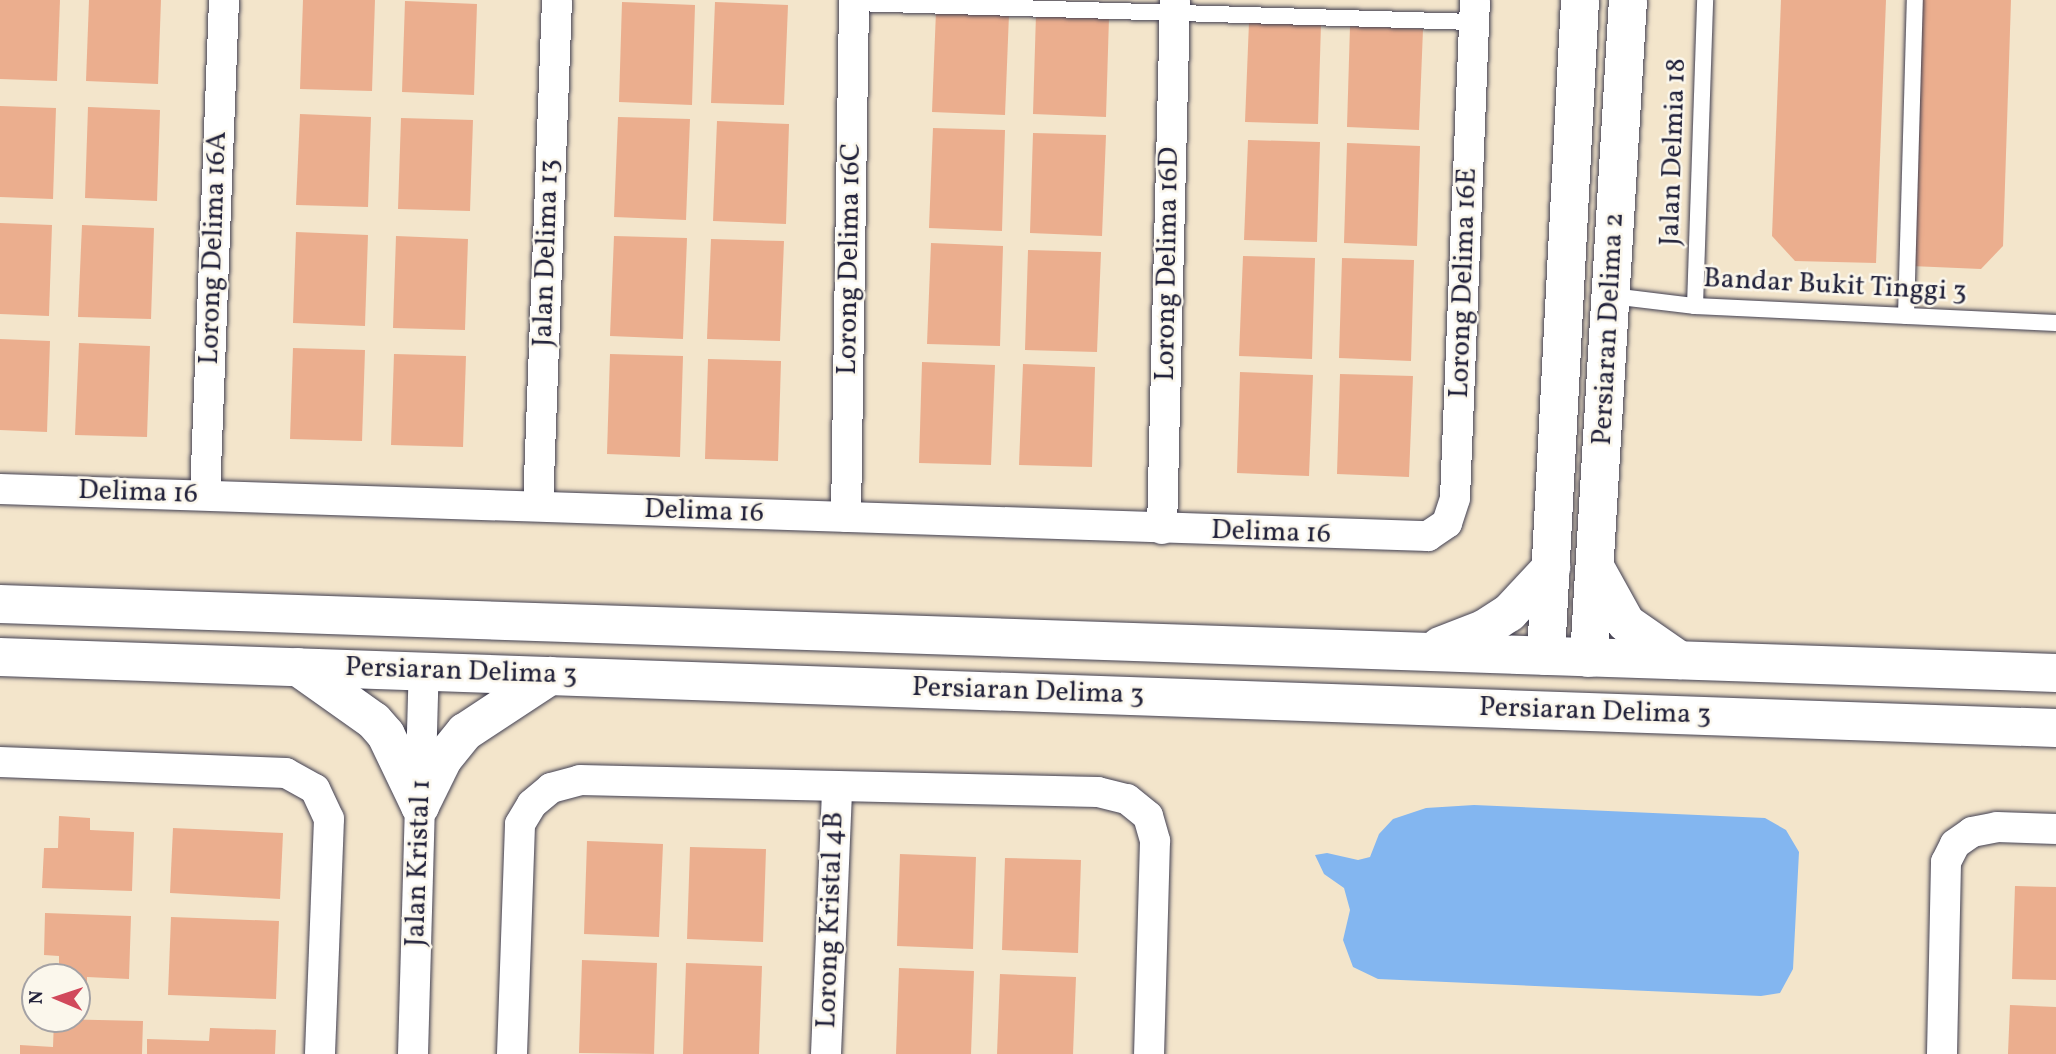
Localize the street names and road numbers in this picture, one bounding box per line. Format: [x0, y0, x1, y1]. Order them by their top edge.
street label: Jalan Delmia 18 [1654, 58, 1694, 246]
street label: Lorong Delima 16A [193, 131, 235, 365]
street label: Lorong Delima 16C [831, 143, 869, 375]
street label: Lorong Delima 16D [1149, 147, 1187, 381]
street label: Jalan Delima 13 [527, 159, 567, 347]
street label: Lorong Delima 16E [1443, 167, 1485, 399]
street label: Persiaran Delima 2 [1586, 212, 1632, 446]
street label: Bandar Bukit Tinggi 3 [1702, 262, 1968, 310]
street label: Delima 16 [78, 474, 198, 512]
street label: Delima 16 [644, 493, 764, 531]
street label: Delima 16 [1211, 514, 1331, 552]
street label: Persiaran Delima 3 [344, 651, 578, 693]
street label: Persiaran Delima 3 [911, 671, 1145, 713]
street label: Persiaran Delima 3 [1478, 691, 1712, 733]
street label: Jalan Kristal 1 [399, 779, 439, 947]
street label: Lorong Kristal 4B [810, 811, 852, 1029]

